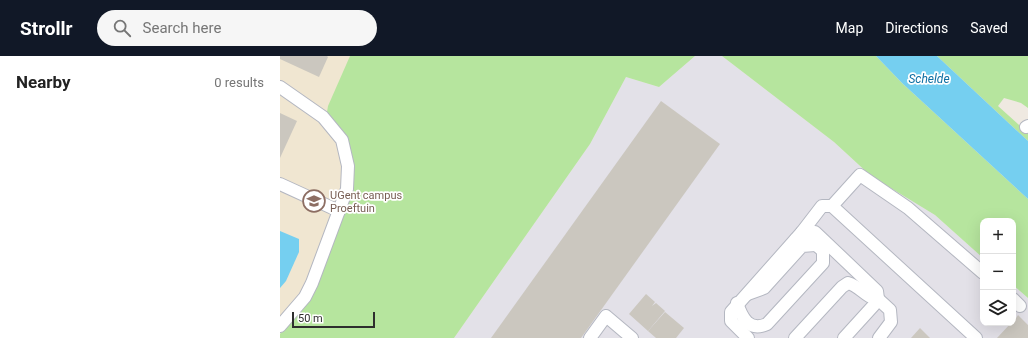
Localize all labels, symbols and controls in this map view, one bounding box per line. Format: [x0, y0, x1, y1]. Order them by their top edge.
search box [97, 10, 377, 46]
text: Strollr [20, 17, 73, 40]
icon: search [111, 17, 133, 39]
text: Search here [143, 19, 221, 37]
text: Map [836, 20, 863, 36]
text: Directions [885, 20, 948, 36]
text: Saved [970, 20, 1008, 36]
text: Nearby [16, 72, 71, 92]
water label: Schelde [908, 72, 950, 86]
text: 0 results [214, 75, 264, 90]
school or university icon: UGent campus Proeftuin [301, 188, 327, 214]
place label: UGent campus Proeftuin [330, 189, 402, 215]
map controls [980, 218, 1016, 326]
button: + [980, 218, 1016, 254]
button: − [980, 254, 1016, 290]
button: layers [980, 290, 1016, 326]
scale bar [292, 310, 375, 329]
text: 50 m [298, 312, 323, 325]

